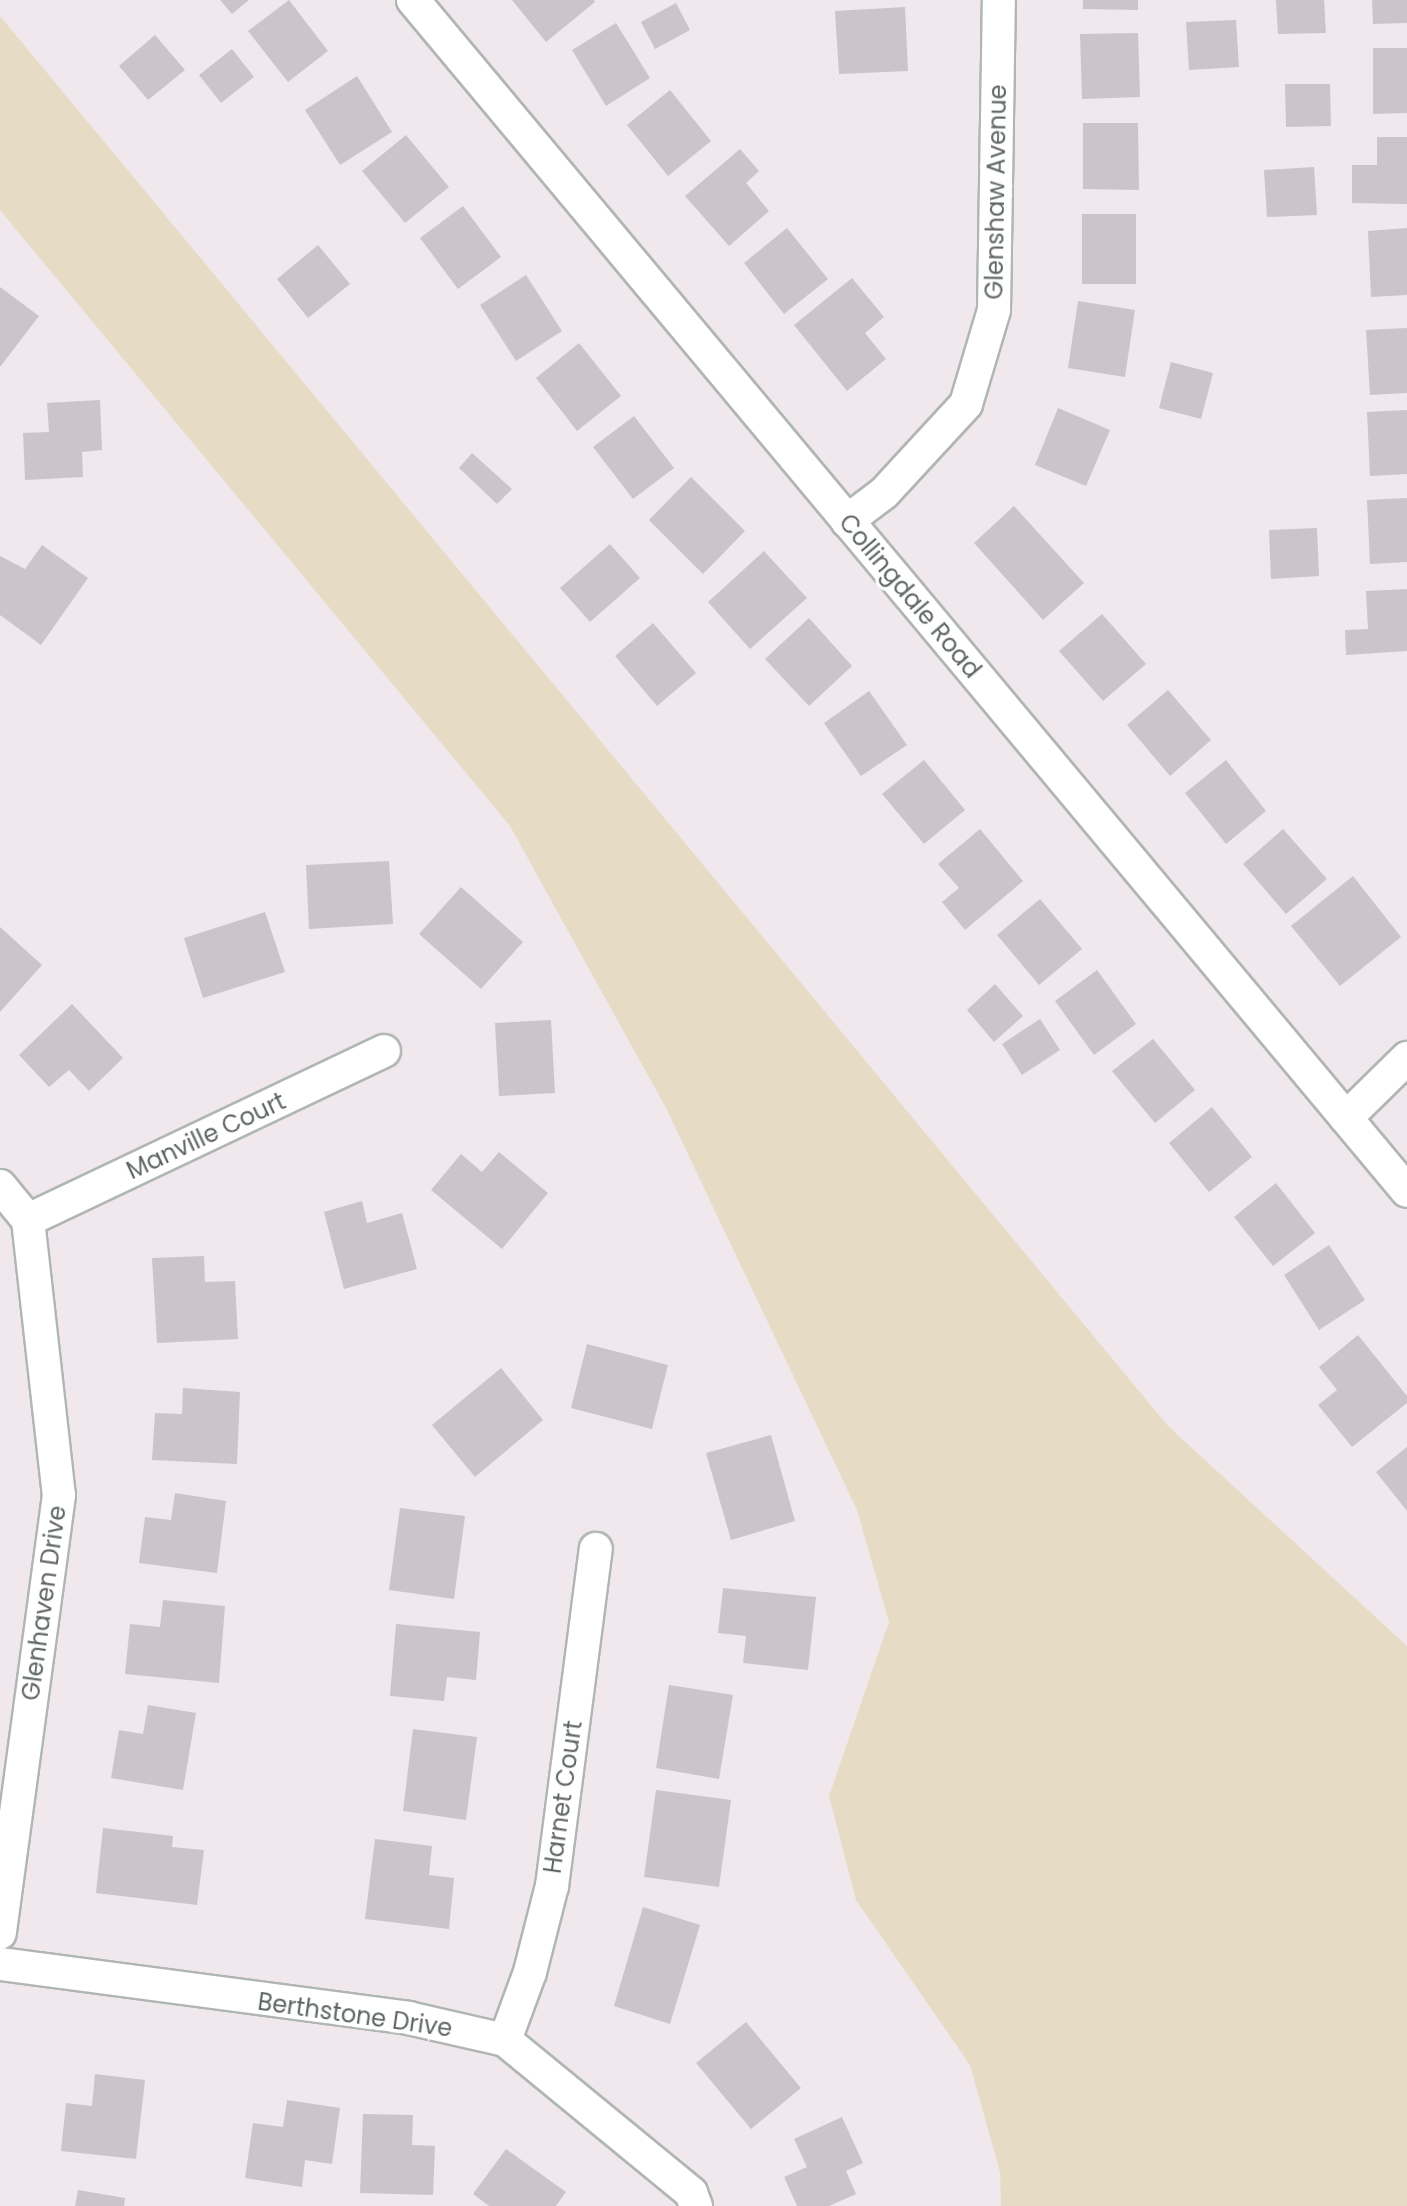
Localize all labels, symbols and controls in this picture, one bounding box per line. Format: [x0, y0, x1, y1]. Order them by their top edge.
street label: Glenshaw Avenue [980, 84, 1012, 300]
street label: Collingdale Road [833, 508, 987, 684]
street label: Manville Court [122, 1087, 290, 1185]
street label: Glenhaven Drive [16, 1504, 72, 1702]
street label: Harnet Court [538, 1719, 588, 1875]
street label: Berthstone Drive [256, 1987, 454, 2043]

